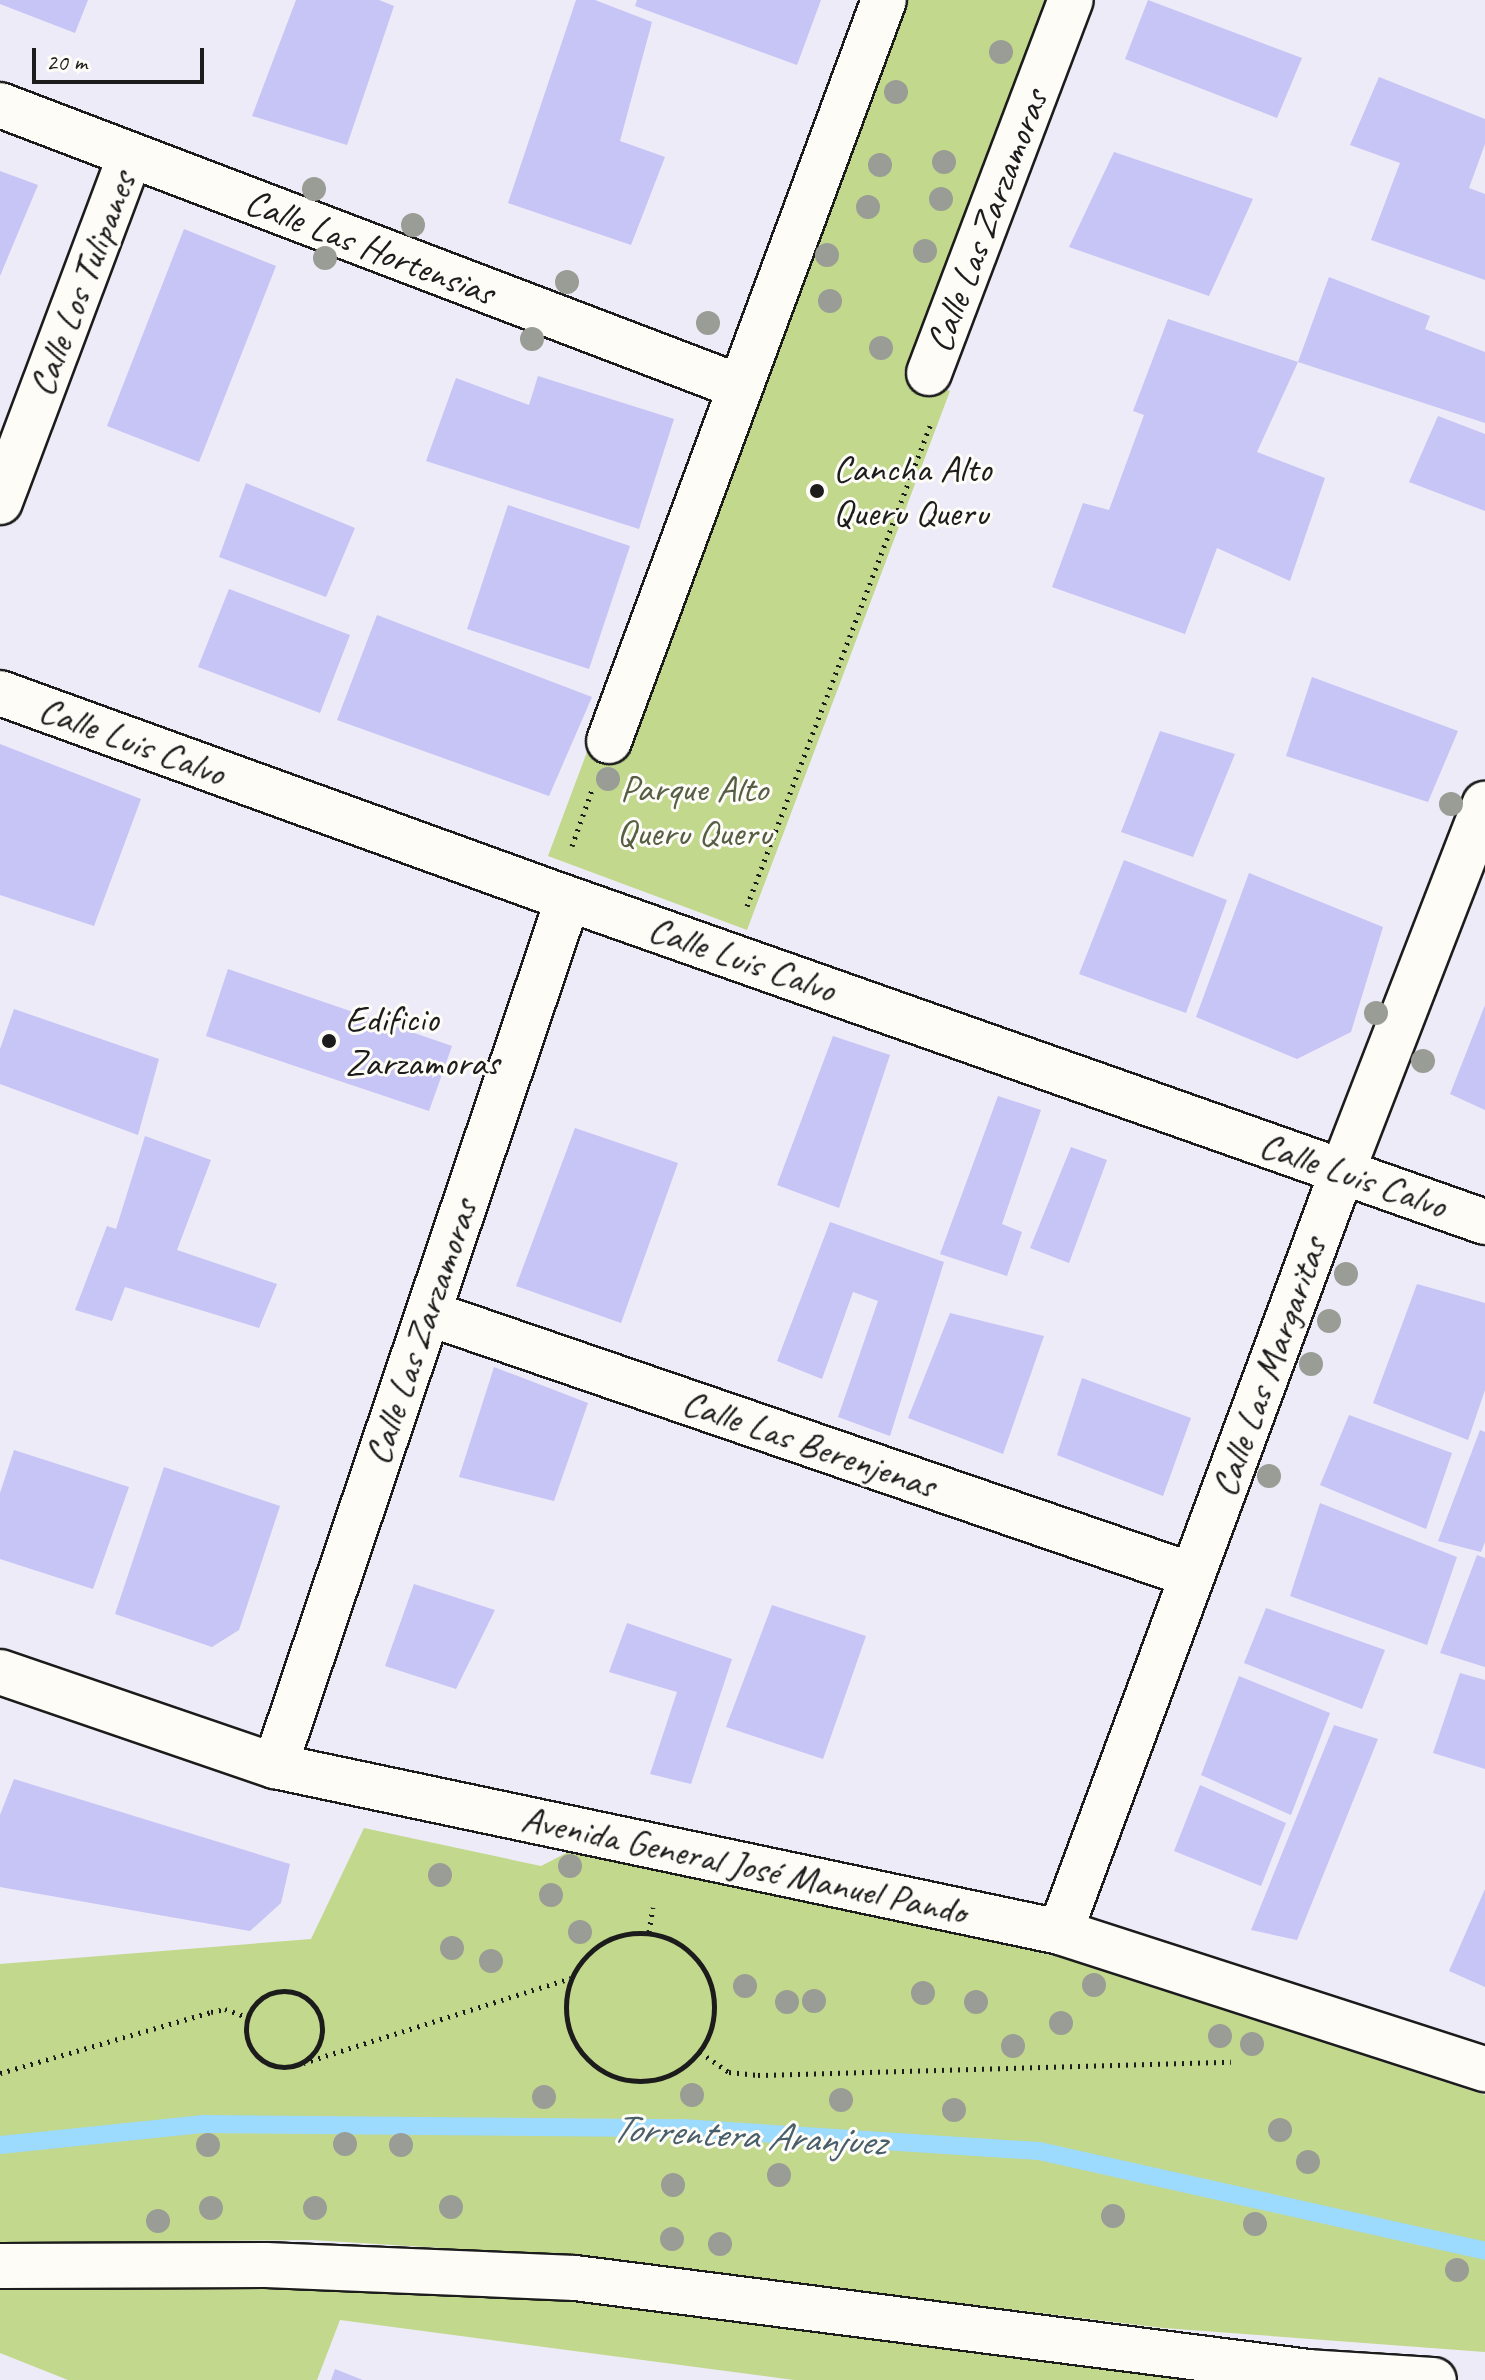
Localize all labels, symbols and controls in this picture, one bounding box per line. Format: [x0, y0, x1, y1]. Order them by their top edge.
scale bar [36, 32, 208, 82]
text: 20 m [46, 47, 87, 77]
street label: Calle Las Zarzamoras [916, 83, 1058, 359]
street label: Calle Los Tulipanes [19, 166, 145, 402]
street label: Calle Las Hortensias [239, 178, 501, 316]
place label: Cancha Alto Queru Queru [833, 446, 991, 536]
marker: Cancha Alto Queru Queru [808, 482, 826, 500]
street label: Calle Luis Calvo [33, 686, 231, 796]
park label: Parque Alto Queru Queru [616, 766, 772, 856]
street label: Calle Luis Calvo [643, 906, 841, 1012]
place label: Edificio Zarzamoras [345, 996, 499, 1086]
marker: Edificio Zarzamoras [320, 1032, 338, 1050]
street label: Calle Luis Calvo [1254, 1122, 1452, 1228]
street label: Calle Las Zarzamoras [354, 1193, 488, 1471]
street label: Calle Las Margaritas [1201, 1231, 1337, 1503]
street label: Calle Las Berenjenas [676, 1379, 942, 1509]
street label: Avenida General José Manuel Pando [518, 1796, 970, 1934]
water label: Torrentera Aranjuez [610, 2104, 886, 2166]

